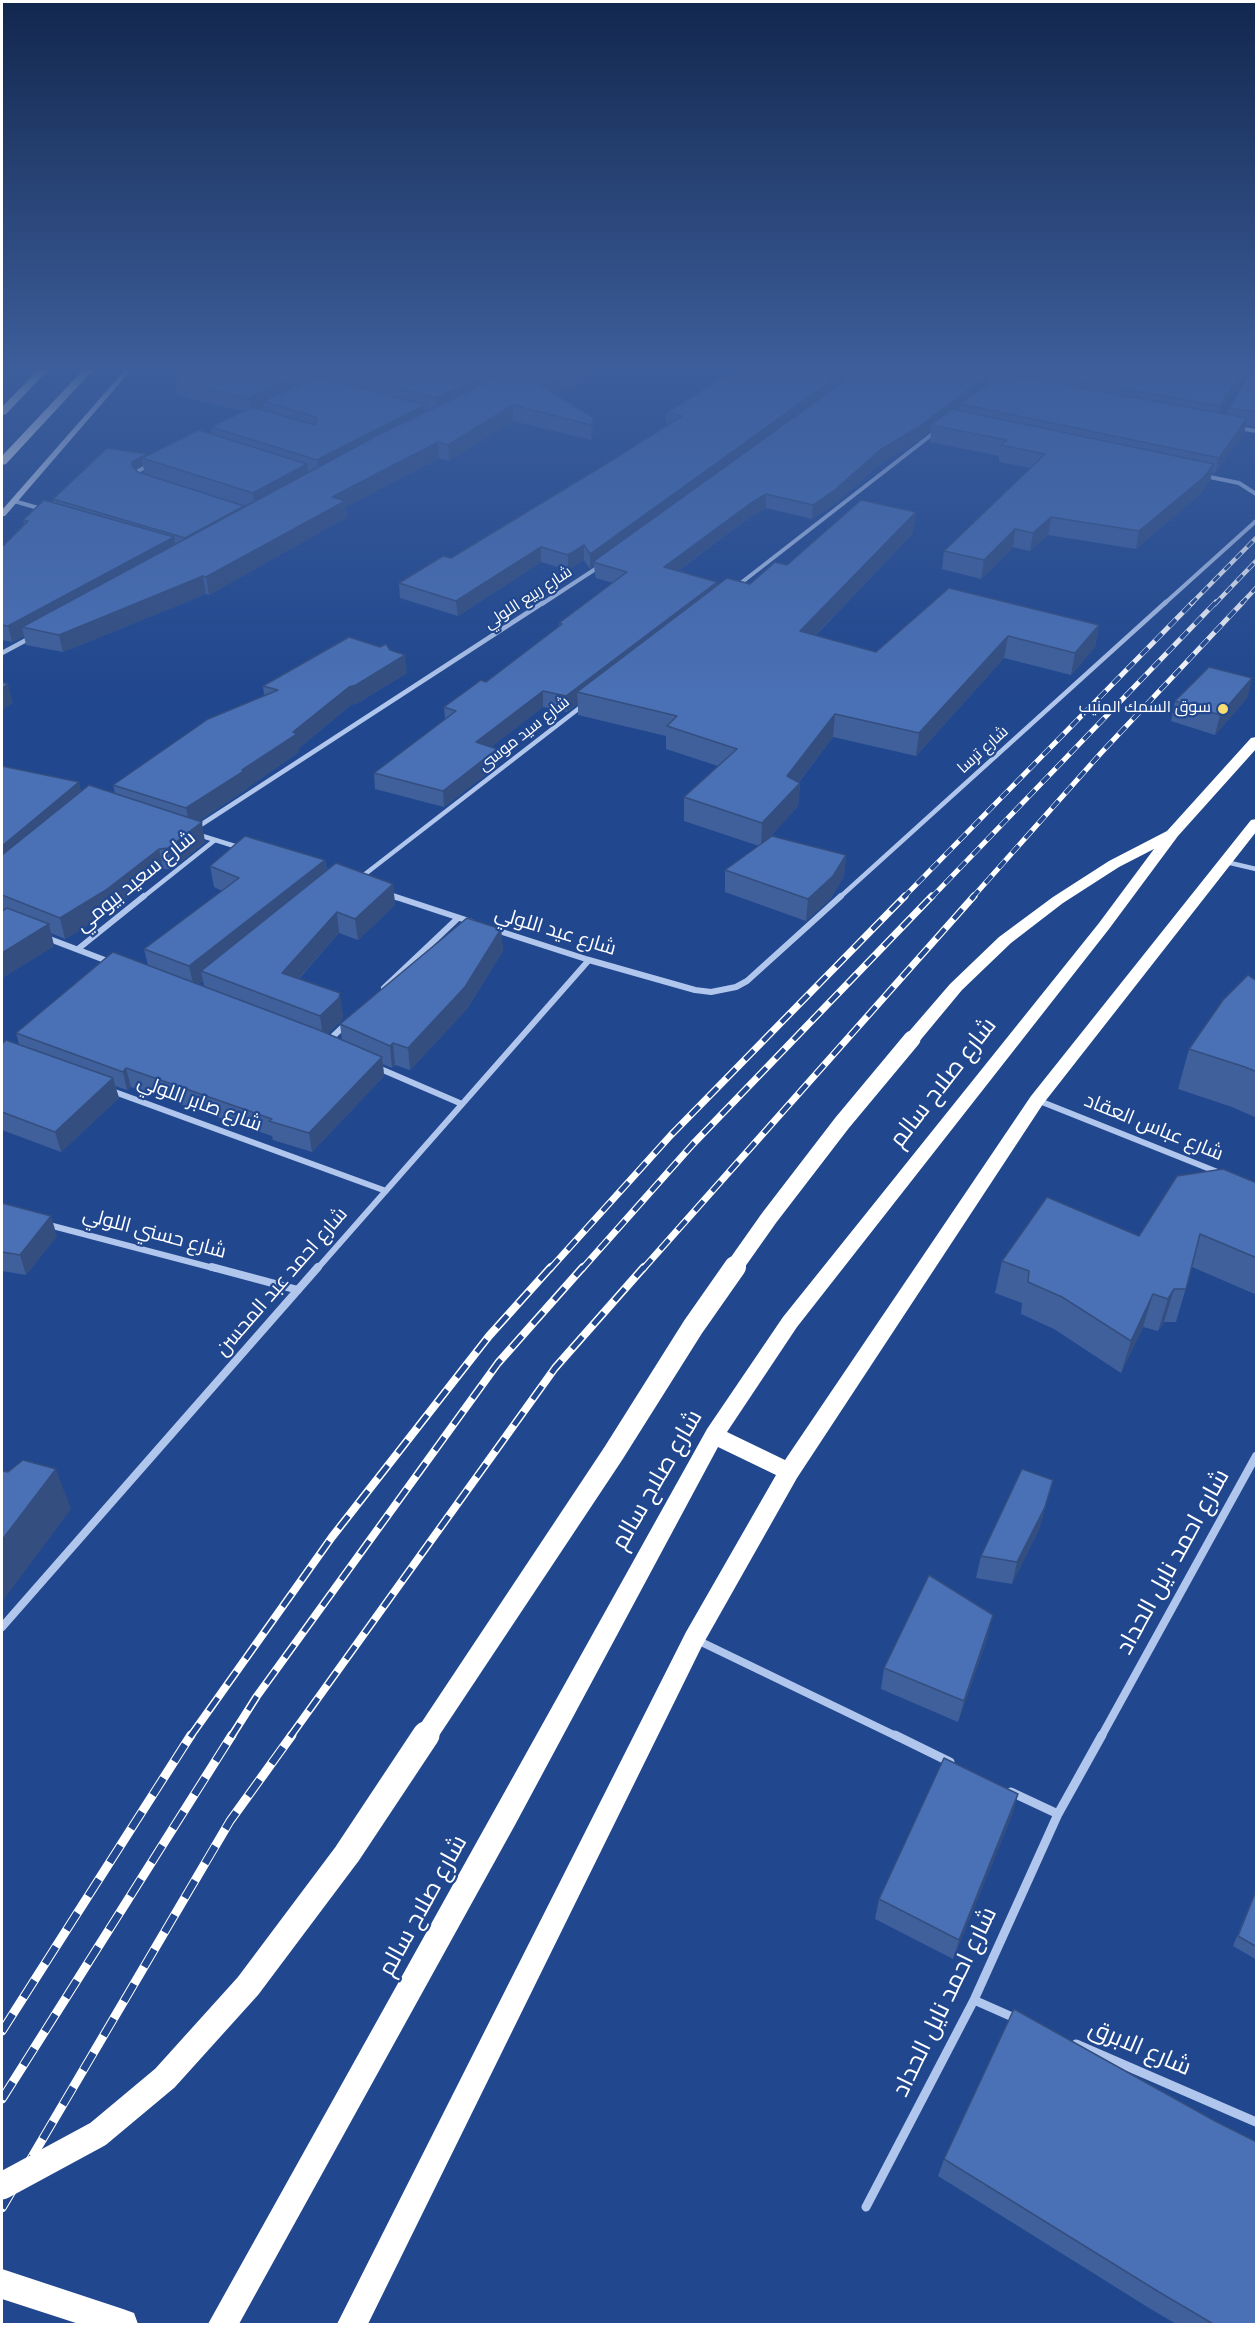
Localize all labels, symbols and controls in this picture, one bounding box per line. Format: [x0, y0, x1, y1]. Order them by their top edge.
street label: شارع ربيع اللولي [481, 563, 577, 635]
street label: شارع سيد موسى [476, 693, 574, 777]
place label: سوق السمك المنيب [1079, 699, 1211, 719]
marker: سوق السمك المنيب [1216, 702, 1230, 716]
street label: شارع ترسا [955, 723, 1013, 779]
street label: شارع سعيد بيومي [72, 827, 202, 939]
street label: شارع عيد اللولي [491, 903, 619, 963]
street label: شارع صلاح سالم [885, 1013, 1005, 1155]
street label: شارع صابر اللولي [133, 1071, 265, 1139]
street label: شارع عباس العقاد [1080, 1090, 1226, 1168]
street label: شارع حسني اللولي [80, 1204, 228, 1266]
street label: شارع احمد عبد المحسن [212, 1204, 354, 1362]
street label: شارع صلاح سالم [607, 1406, 711, 1556]
street label: شارع احمد نايل الحداد [1112, 1465, 1238, 1661]
street label: شارع صلاح سالم [374, 1831, 476, 1983]
street label: شارع احمد نايل الحداد [889, 1904, 1005, 2102]
street label: شارع الابرق [1084, 2016, 1194, 2084]

